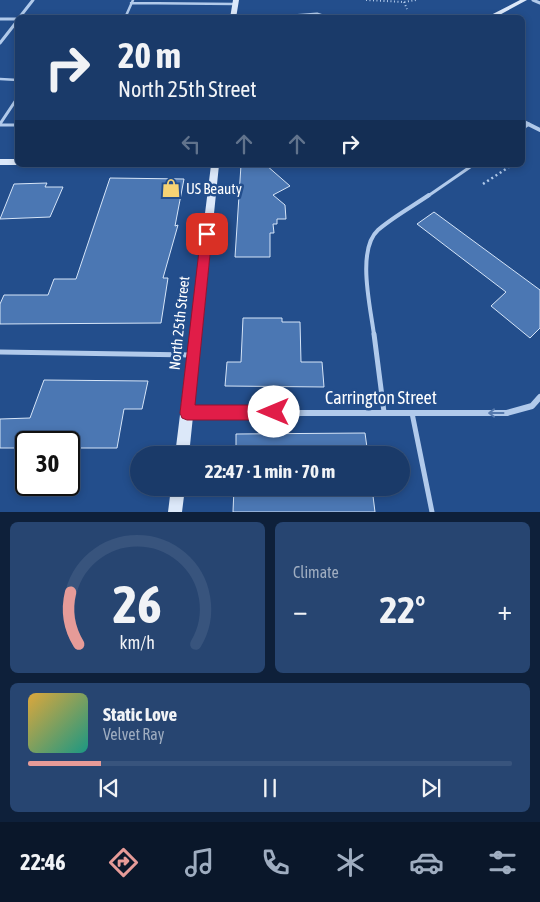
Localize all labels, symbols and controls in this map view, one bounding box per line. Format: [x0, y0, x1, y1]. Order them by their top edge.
icon: right [35, 35, 100, 100]
text: 20 m [118, 35, 181, 75]
text: North 25th Street [118, 76, 257, 102]
icon: left [177, 130, 205, 158]
icon: ahead [230, 130, 258, 158]
icon: ahead [283, 130, 311, 158]
icon: right [336, 130, 364, 158]
shop icon: US Beauty [160, 177, 182, 199]
place label: US Beauty [186, 180, 242, 197]
pin [186, 213, 228, 255]
icon: arrive [193, 220, 221, 248]
street label: North 25th Street [166, 275, 192, 371]
position arrow [247, 385, 299, 437]
street label: Carrington Street [325, 387, 437, 408]
one-way arrow [488, 408, 504, 418]
speed limit sign: 30 [15, 431, 80, 496]
text: 22:47 · 1 min · 70 m [205, 460, 335, 482]
text: Climate [293, 563, 339, 581]
text: 26 [113, 574, 162, 634]
text: 22° [379, 588, 426, 631]
text: − [293, 594, 308, 626]
text: + [497, 594, 512, 626]
text: km/h [120, 632, 155, 653]
text: Static Love [103, 703, 177, 725]
text: Velvet Ray [103, 725, 164, 743]
icon: previous [95, 774, 123, 802]
icon: pause [256, 774, 284, 802]
icon: next [417, 774, 445, 802]
icon: directions [106, 845, 141, 880]
icon: music [182, 845, 217, 880]
icon: phone [258, 845, 293, 880]
icon: climate [333, 845, 368, 880]
icon: car [409, 845, 444, 880]
icon: filters [485, 845, 520, 880]
text: 22:46 [20, 849, 66, 875]

